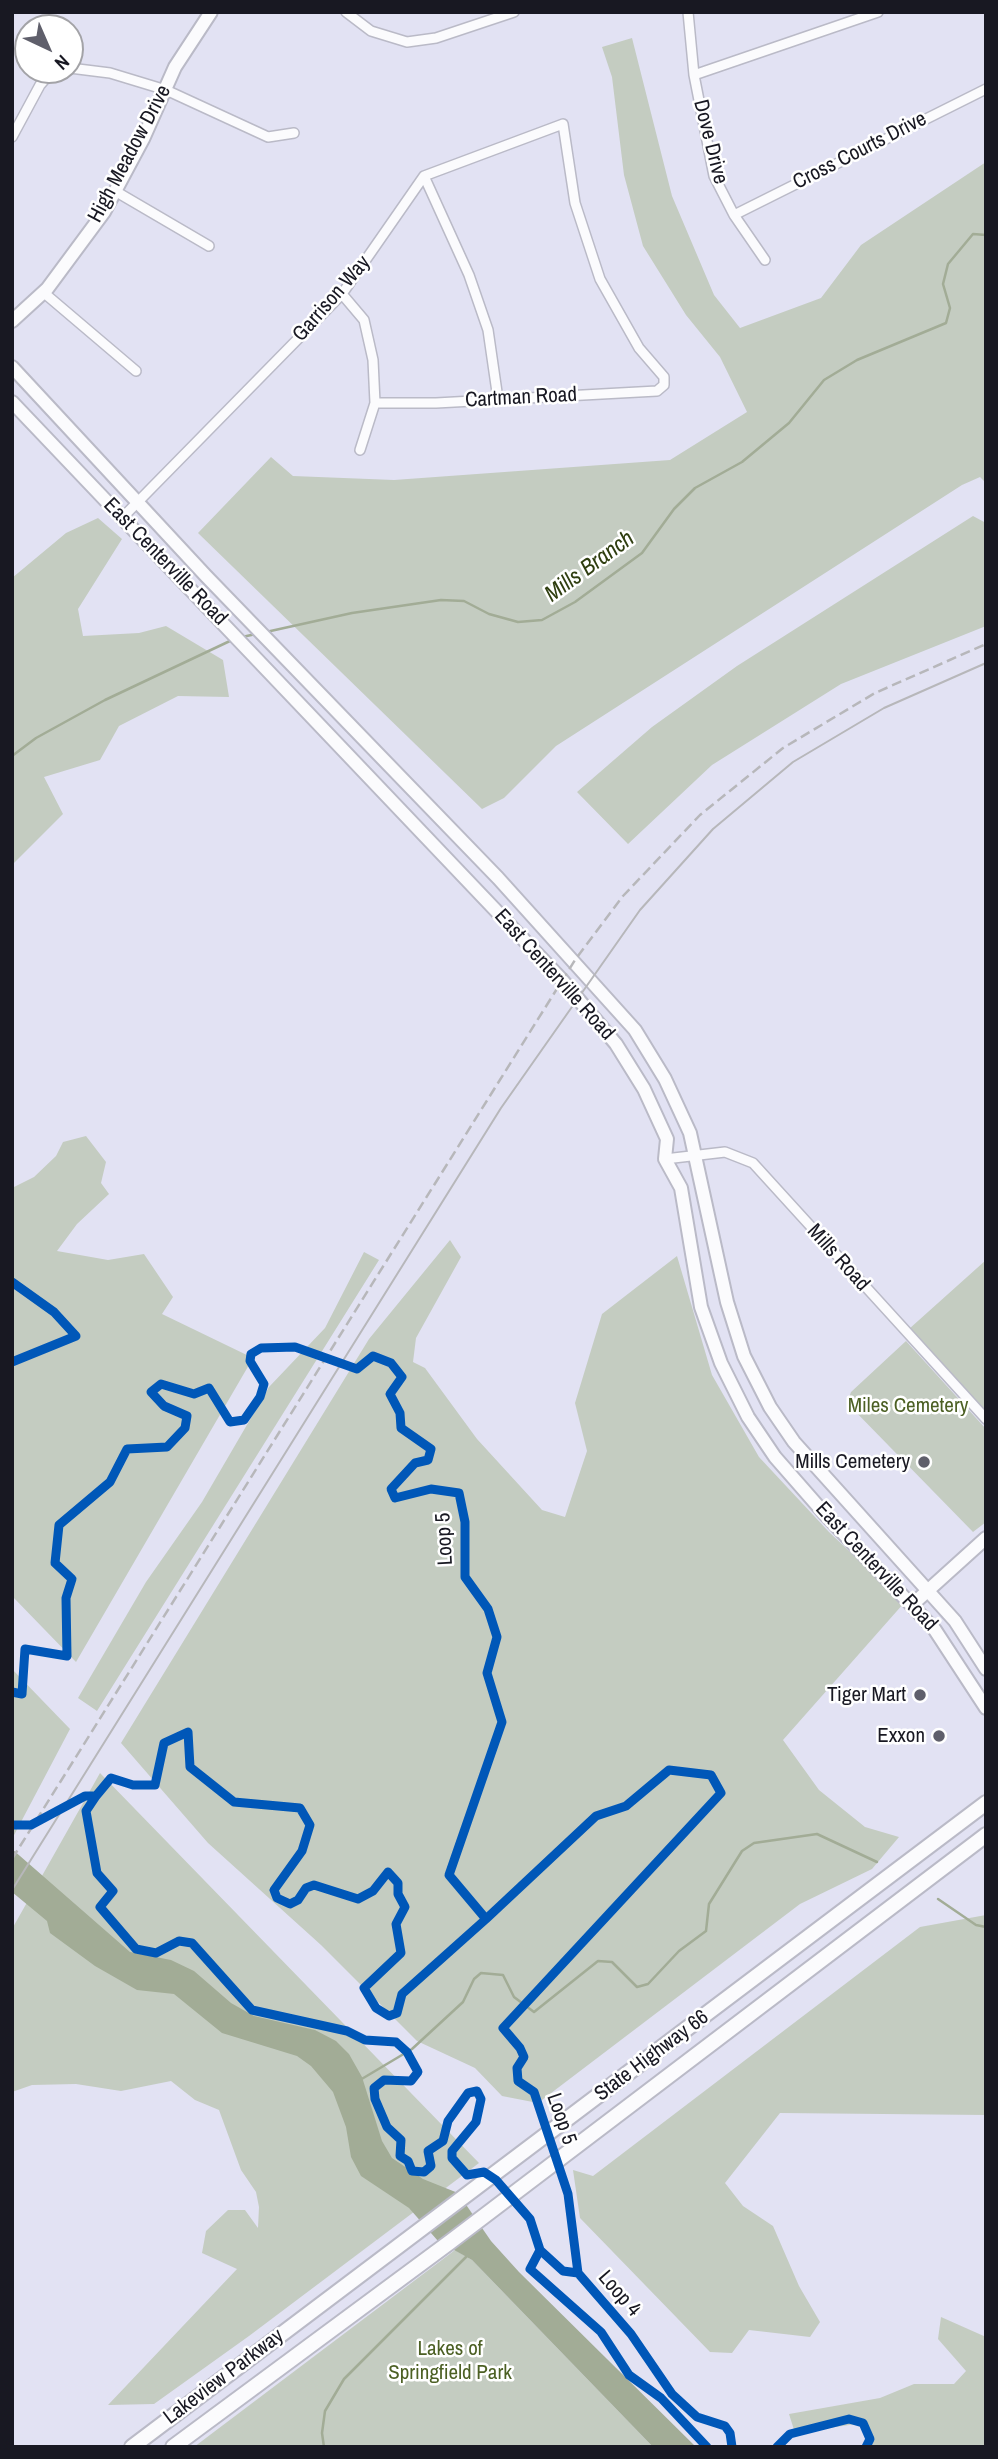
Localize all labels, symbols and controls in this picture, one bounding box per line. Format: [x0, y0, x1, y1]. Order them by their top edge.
north arrow [14, 14, 84, 84]
text: N [49, 49, 75, 76]
street label: High Meadow Drive [83, 81, 177, 227]
street label: Dove Drive [687, 97, 733, 187]
street label: Cross Courts Drive [789, 107, 931, 195]
street label: Garrison Way [288, 251, 376, 347]
street label: Cartman Road [464, 382, 578, 414]
street label: East Centerville Road [98, 493, 232, 631]
water label: Mills Branch [540, 525, 640, 609]
street label: East Centerville Road [489, 904, 619, 1046]
street label: Mills Road [801, 1219, 875, 1297]
park label: Miles Cemetery [848, 1393, 968, 1419]
place label: Mills Cemetery [795, 1449, 910, 1475]
marker: Mills Cemetery [916, 1454, 932, 1470]
street label: East Centerville Road [810, 1497, 942, 1637]
street label: Loop 5 [431, 1512, 459, 1566]
place label: Tiger Mart [827, 1682, 906, 1708]
marker: Tiger Mart [912, 1687, 928, 1703]
place label: Exxon [877, 1723, 925, 1749]
marker: Exxon [931, 1728, 947, 1744]
street label: State Highway 66 [590, 2005, 714, 2107]
street label: Loop 5 [541, 2090, 581, 2148]
street label: Loop 4 [592, 2266, 646, 2322]
street label: Lakeview Parkway [159, 2324, 289, 2430]
park label: Lakes of Springfield Park [388, 2336, 512, 2386]

